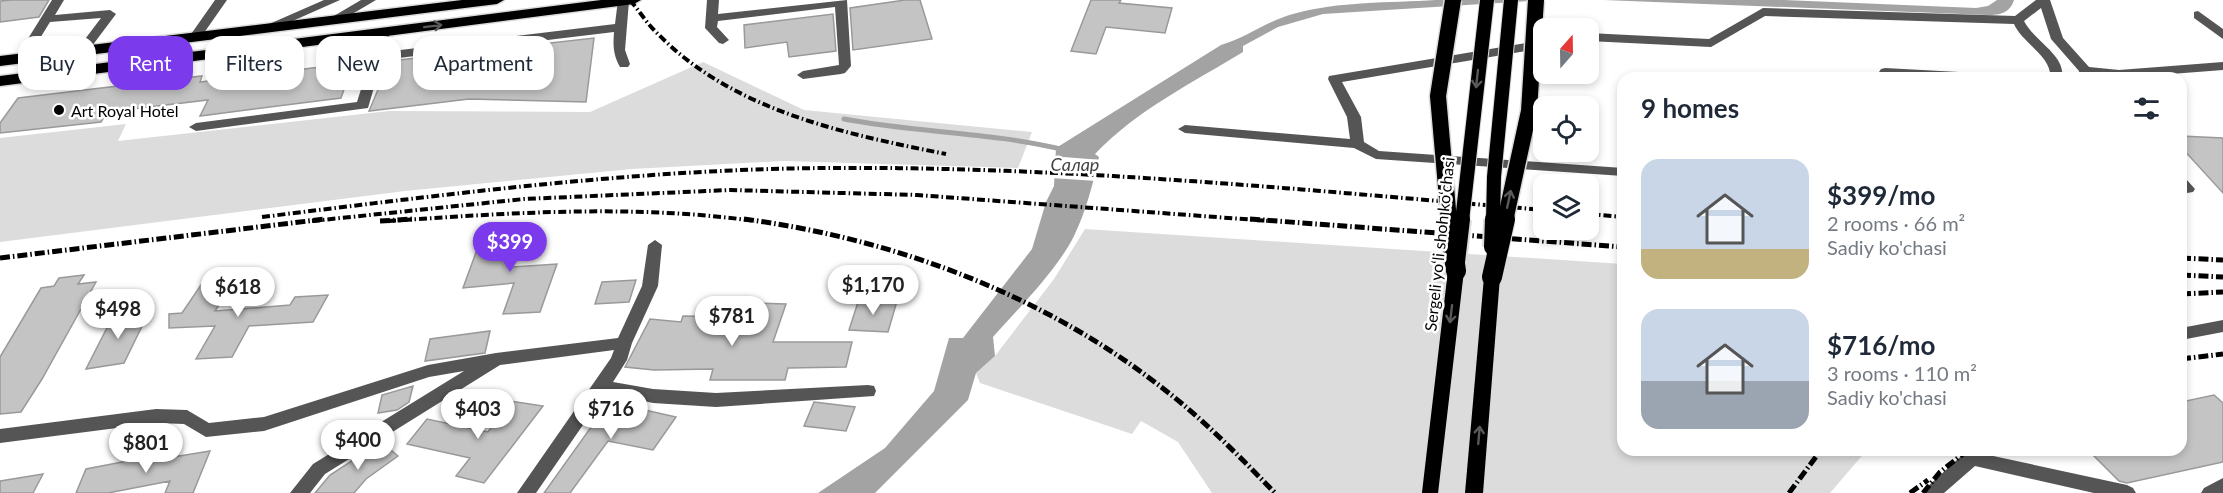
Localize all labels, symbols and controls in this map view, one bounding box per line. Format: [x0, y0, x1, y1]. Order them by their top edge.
north arrow [1533, 18, 1599, 84]
map controls [1533, 18, 1599, 240]
one-way arrow [423, 20, 442, 31]
chip: Buy [18, 36, 96, 90]
chip: Rent [108, 36, 193, 90]
chip: Filters [205, 36, 304, 90]
chip: New [316, 36, 401, 90]
chip: Apartment [413, 36, 554, 90]
one-way arrow [1471, 68, 1482, 88]
text: 9 homes [1641, 92, 1739, 124]
icon: filters [2130, 92, 2163, 125]
button: locate [1533, 96, 1599, 162]
place label: Art Royal Hotel [71, 101, 179, 120]
marker: Art Royal Hotel [52, 103, 66, 117]
water label: Салар [1051, 153, 1099, 175]
street label: Sergeli yo‘li shoh ko‘chasi [1420, 156, 1458, 332]
button: layers [1533, 174, 1599, 240]
text: $399/mo [1827, 179, 1935, 211]
icon: home [1689, 183, 1761, 255]
one-way arrow [1504, 190, 1515, 209]
text: 2 rooms · 66 m² [1827, 211, 1965, 235]
pin: $399 [474, 222, 546, 273]
text: $399 [487, 229, 533, 253]
text: Sadiy ko'chasi [1827, 235, 1947, 259]
pin: $1,170 [824, 265, 922, 316]
pin: $618 [202, 267, 274, 318]
text: $1,170 [842, 272, 904, 296]
text: $618 [215, 274, 261, 298]
pin: $498 [82, 289, 154, 340]
text: $498 [95, 296, 141, 320]
pin: $781 [696, 296, 768, 347]
text: $781 [709, 303, 755, 327]
one-way arrow [1445, 304, 1456, 324]
text: $716/mo [1827, 329, 1935, 361]
icon: home [1689, 333, 1761, 405]
text: 3 rooms · 110 m² [1827, 361, 1977, 385]
text: Sadiy ko'chasi [1827, 385, 1947, 409]
pin: $403 [442, 389, 514, 440]
pin: $716 [575, 389, 647, 440]
text: $403 [455, 396, 501, 420]
text: $716 [588, 396, 634, 420]
pin: $400 [322, 420, 394, 471]
pin: $801 [110, 423, 182, 474]
one-way arrow [1474, 425, 1485, 445]
text: $400 [335, 427, 381, 451]
text: $801 [123, 430, 169, 454]

